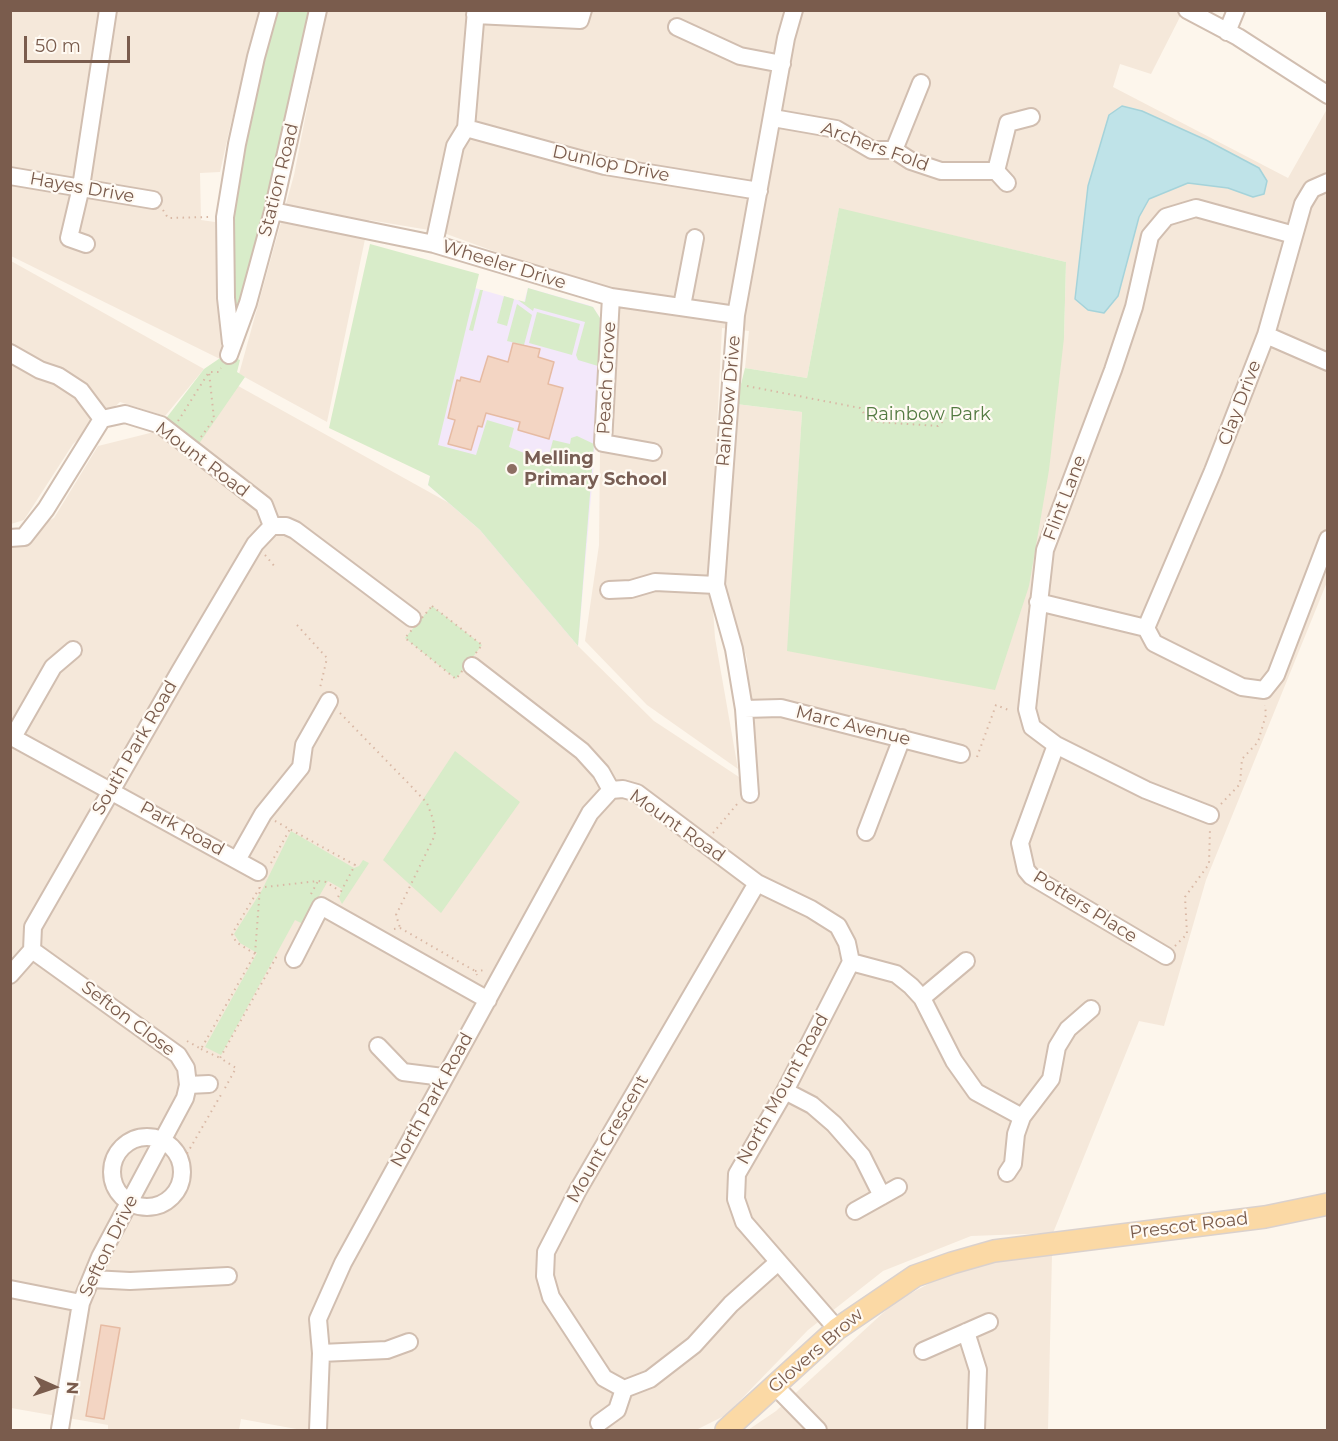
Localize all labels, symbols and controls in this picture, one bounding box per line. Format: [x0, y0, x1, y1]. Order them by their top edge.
scale bar [27, 24, 134, 62]
text: 50 m [35, 35, 81, 57]
street label: Archers Fold [818, 118, 932, 176]
street label: Station Road [254, 121, 304, 239]
street label: Dunlop Drive [550, 141, 672, 187]
street label: Hayes Drive [28, 168, 136, 208]
street label: Wheeler Drive [439, 236, 569, 294]
street label: Peach Grove [593, 321, 621, 435]
street label: Rainbow Drive [713, 335, 745, 467]
street label: Clay Drive [1214, 357, 1266, 449]
park label: Rainbow Park [865, 404, 991, 426]
street label: Mount Road [151, 418, 253, 502]
place label: Melling Primary School [524, 448, 667, 490]
street label: Flint Lane [1039, 452, 1091, 544]
marker: Melling Primary School [505, 462, 519, 476]
street label: South Park Road [88, 677, 182, 819]
street label: Marc Avenue [793, 701, 913, 751]
street label: Mount Road [625, 785, 729, 867]
street label: Park Road [136, 797, 228, 861]
street label: Potters Place [1029, 866, 1141, 948]
street label: Sefton Close [77, 977, 179, 1061]
street label: North Mount Road [732, 1010, 834, 1168]
street label: North Park Road [386, 1029, 478, 1171]
street label: Mount Crescent [563, 1071, 653, 1207]
street label: Sefton Drive [75, 1192, 143, 1300]
street label: Prescot Road [1128, 1208, 1250, 1244]
street label: Glovers Brow [764, 1304, 868, 1398]
north arrow [24, 1357, 84, 1417]
text: N [63, 1381, 82, 1395]

